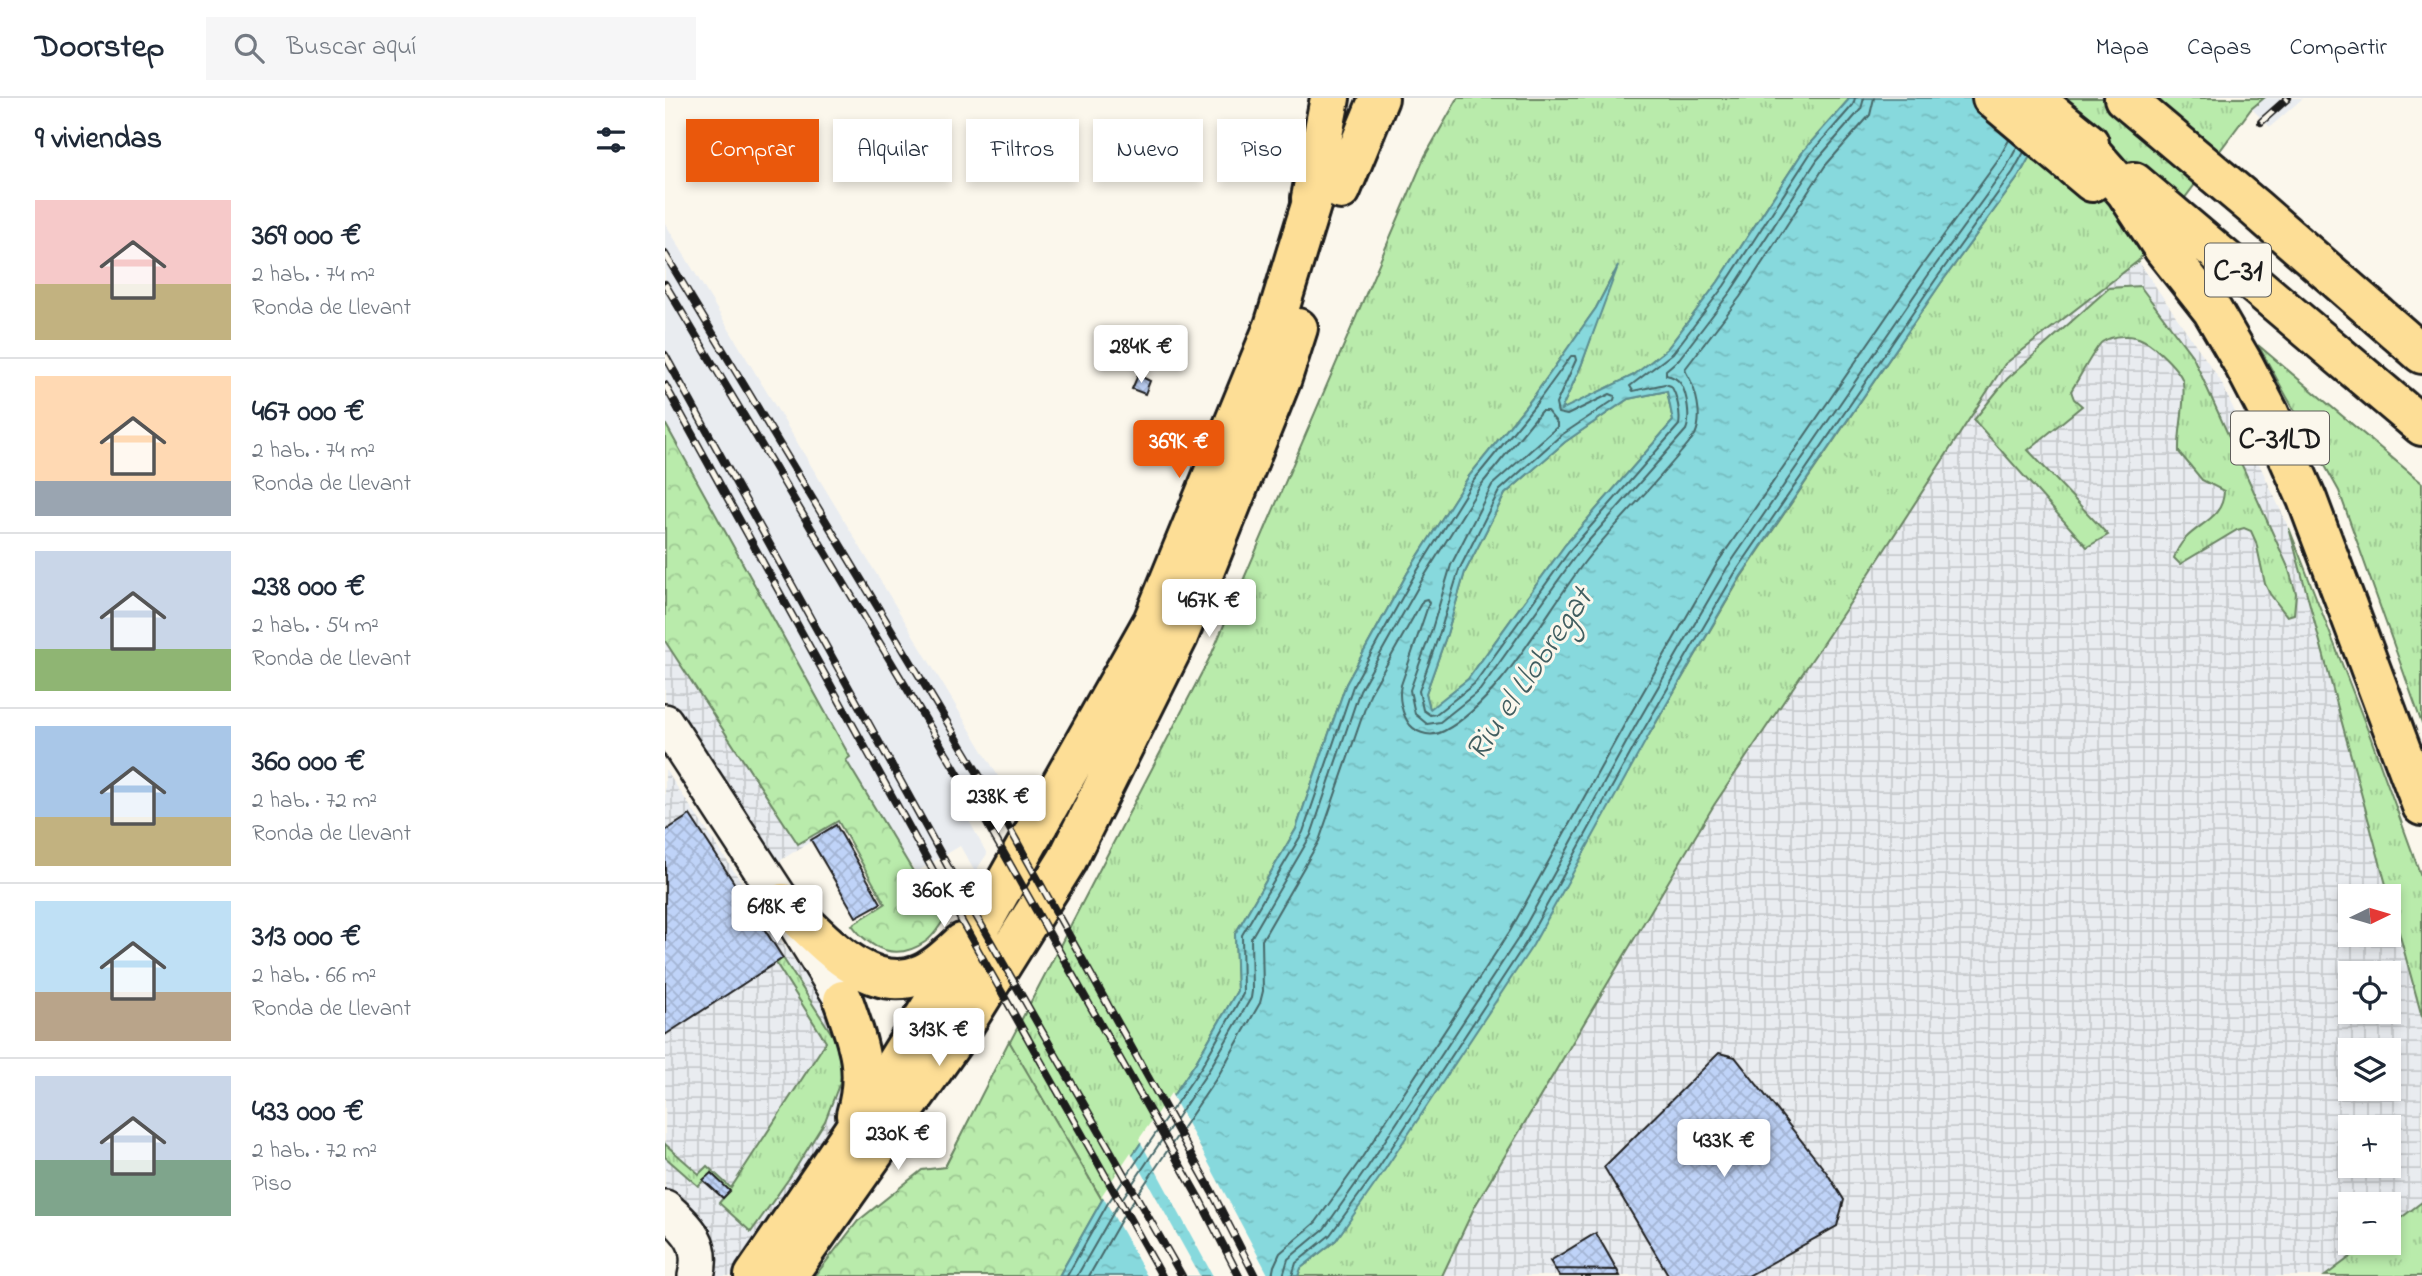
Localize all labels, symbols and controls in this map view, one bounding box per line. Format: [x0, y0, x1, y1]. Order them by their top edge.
search box [206, 17, 696, 80]
text: Doorstep [35, 24, 164, 72]
icon: search [230, 29, 268, 67]
text: Buscar aquí [286, 29, 416, 67]
text: Mapa [2096, 31, 2149, 66]
text: Capas [2187, 31, 2251, 66]
text: Compartir [2289, 31, 2387, 66]
text: 9 viviendas [35, 118, 162, 162]
chip: Comprar [686, 119, 819, 182]
chip: Alquilar [833, 119, 952, 182]
chip: Filtros [966, 119, 1079, 182]
chip: Nuevo [1093, 119, 1203, 182]
chip: Piso [1217, 119, 1306, 182]
icon: filters [592, 121, 630, 159]
text: 369 000 € [252, 215, 361, 259]
icon: home [91, 228, 175, 312]
road number: C-31 [2205, 244, 2271, 296]
text: 2 hab. · 74 m² [252, 259, 375, 292]
text: Ronda de Llevant [252, 292, 411, 325]
pin: 284K € [1084, 326, 1198, 385]
text: 284K € [1110, 331, 1172, 364]
text: 467 000 € [252, 391, 365, 435]
icon: home [91, 404, 175, 488]
road number: C-31LD [2231, 412, 2329, 464]
pin: 369K € [1122, 420, 1236, 480]
text: 369K € [1149, 426, 1209, 459]
text: 2 hab. · 74 m² [252, 435, 375, 468]
text: Ronda de Llevant [252, 468, 411, 501]
text: 238 000 € [252, 566, 365, 610]
water label: Riu el Llobregat [1455, 577, 1609, 772]
icon: home [91, 579, 175, 663]
pin: 467K € [1152, 580, 1266, 639]
text: 467K € [1178, 585, 1240, 618]
text: 2 hab. · 54 m² [252, 610, 379, 643]
text: Ronda de Llevant [252, 643, 411, 676]
text: 360 000 € [252, 741, 365, 785]
icon: home [91, 754, 175, 838]
pin: 238K € [941, 776, 1055, 835]
text: 238K € [967, 781, 1029, 814]
text: 2 hab. · 72 m² [252, 785, 377, 818]
text: Ronda de Llevant [252, 818, 411, 851]
pin: 360K € [887, 870, 1001, 929]
text: 360K € [913, 875, 975, 908]
north arrow [2338, 884, 2401, 947]
map controls [2338, 884, 2401, 1255]
pin: 618K € [720, 886, 834, 945]
text: 618K € [748, 891, 807, 924]
text: 313 000 € [252, 916, 361, 960]
icon: home [91, 929, 175, 1013]
text: 2 hab. · 66 m² [252, 960, 376, 993]
button: locate [2338, 961, 2401, 1024]
text: Ronda de Llevant [252, 993, 411, 1026]
pin: 313K € [882, 1009, 996, 1068]
text: 313K € [909, 1014, 969, 1047]
button: layers [2338, 1038, 2401, 1101]
text: 433 000 € [252, 1091, 364, 1135]
icon: home [91, 1104, 175, 1188]
pin: 230K € [841, 1112, 955, 1172]
button: + [2338, 1115, 2401, 1178]
text: 230K € [866, 1118, 930, 1151]
pin: 433K € [1667, 1119, 1781, 1179]
text: 433K € [1693, 1125, 1755, 1158]
text: 2 hab. · 72 m² [252, 1135, 377, 1168]
text: Piso [252, 1168, 292, 1201]
button: − [2338, 1192, 2401, 1255]

